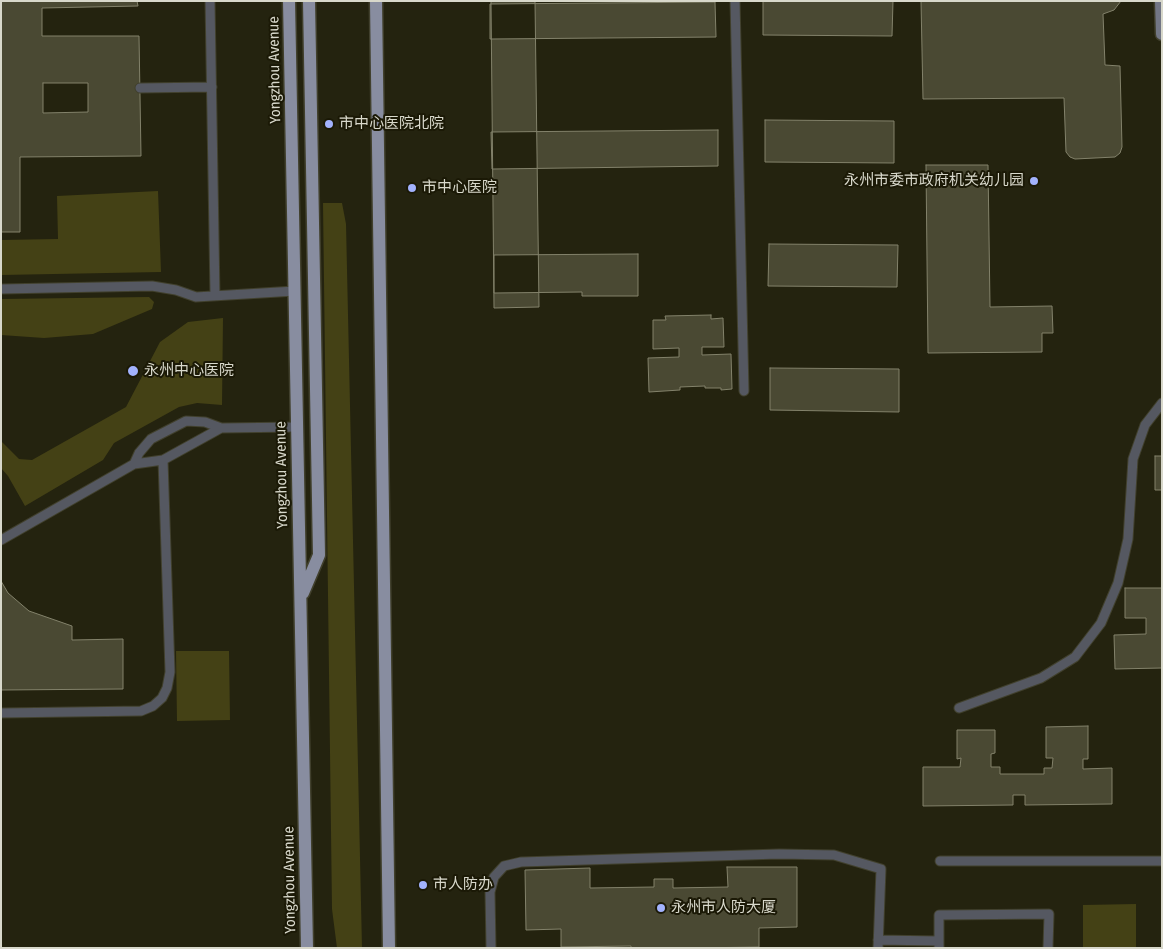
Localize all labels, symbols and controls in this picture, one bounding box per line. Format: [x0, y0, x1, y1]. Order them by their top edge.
street label: Yongzhou Avenue [265, 16, 285, 124]
place label: 市中心医院北院 [339, 115, 444, 133]
marker: 市中心医院北院 [323, 118, 335, 130]
place label: 永州市委市政府机关幼儿园 [844, 172, 1024, 190]
marker: 永州市委市政府机关幼儿园 [1028, 175, 1040, 187]
place label: 市中心医院 [422, 179, 497, 197]
marker: 市中心医院 [406, 182, 418, 194]
place label: 永州中心医院 [144, 362, 234, 380]
marker: 永州中心医院 [126, 364, 140, 378]
street label: Yongzhou Avenue [272, 421, 292, 529]
street label: Yongzhou Avenue [280, 826, 300, 934]
place label: 市人防办 [433, 876, 493, 894]
marker: 市人防办 [417, 879, 429, 891]
place label: 永州市人防大厦 [671, 899, 776, 917]
marker: 永州市人防大厦 [655, 902, 667, 914]

